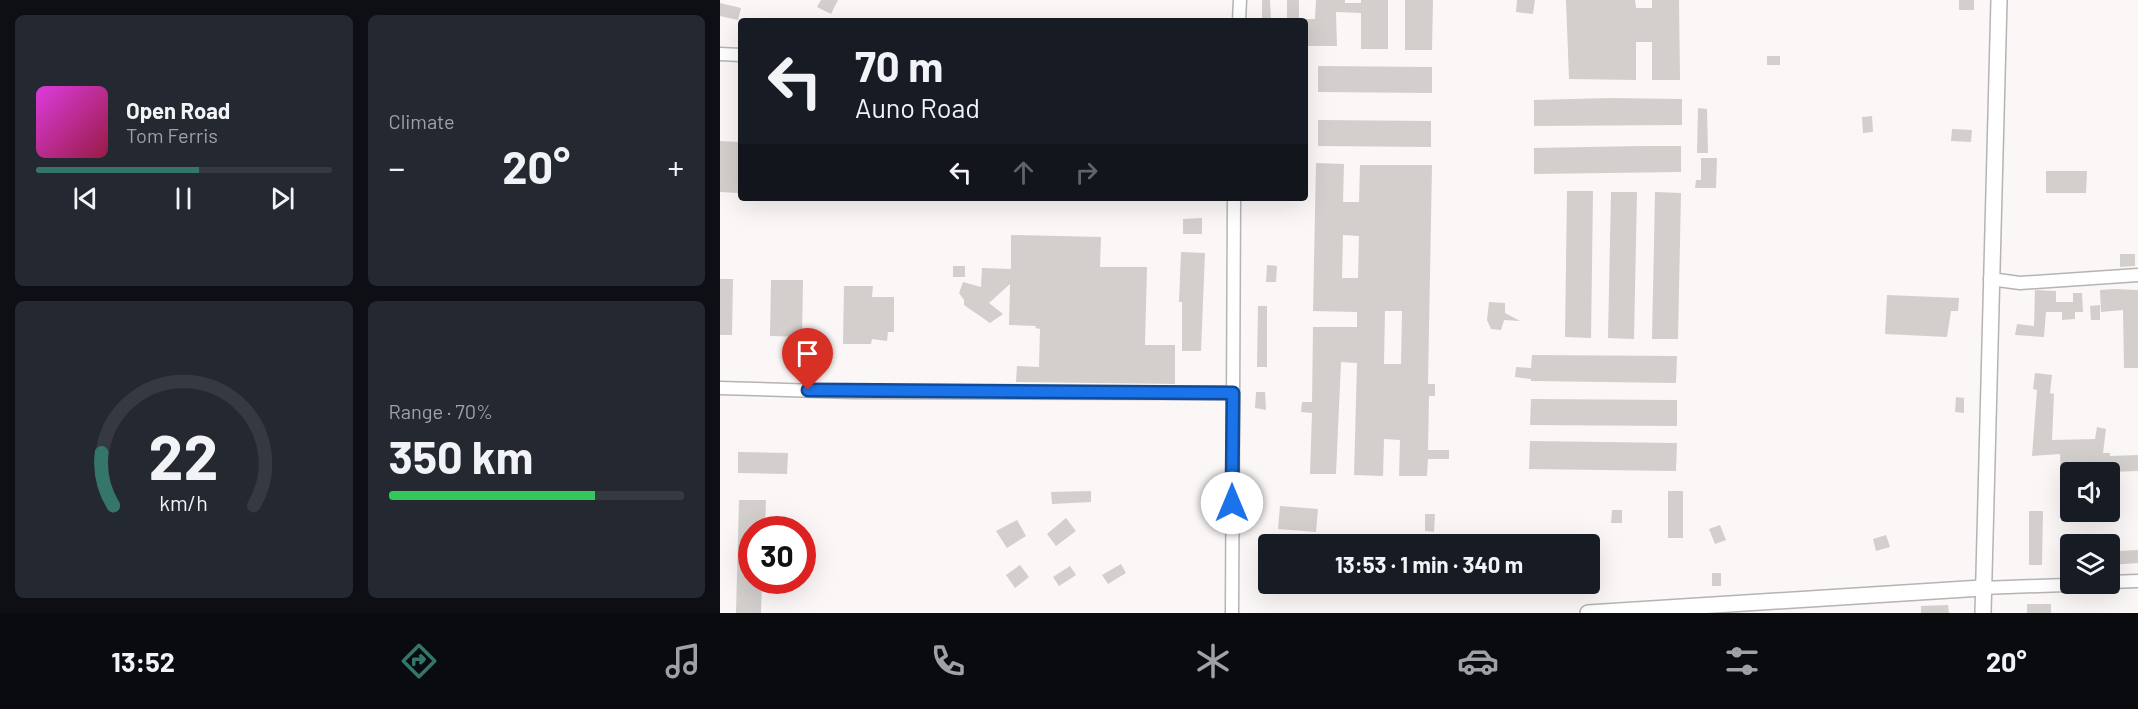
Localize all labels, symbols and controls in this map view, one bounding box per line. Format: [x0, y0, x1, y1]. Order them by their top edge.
text: 70 m [855, 40, 943, 90]
icon: left [756, 42, 834, 120]
text: Auno Road [855, 91, 980, 123]
text: Open Road [126, 97, 230, 123]
text: Climate [389, 109, 455, 133]
text: Tom Ferris [126, 123, 218, 147]
text: 20° [502, 139, 570, 193]
text: − [389, 147, 405, 187]
text: + [668, 147, 684, 187]
icon: left [944, 156, 977, 189]
icon: ahead [1007, 156, 1040, 189]
icon: right [1070, 156, 1103, 189]
icon: previous [69, 182, 102, 215]
icon: pause [167, 182, 200, 215]
icon: next [266, 182, 299, 215]
pin [782, 328, 833, 390]
icon: arrive [791, 337, 824, 370]
text: Range · 70% [389, 399, 493, 423]
text: 22 [149, 418, 219, 492]
text: 350 km [389, 429, 533, 483]
map controls [2060, 462, 2120, 594]
button: sound [2060, 462, 2120, 522]
position arrow [1200, 471, 1264, 535]
text: km/h [159, 491, 208, 516]
speed limit sign: 30 [738, 516, 816, 594]
button: layers [2060, 534, 2120, 594]
text: 13:53 · 1 min · 340 m [1335, 551, 1523, 577]
icon: directions [398, 640, 440, 682]
icon: music [662, 640, 704, 682]
icon: phone [927, 640, 969, 682]
icon: climate [1192, 640, 1234, 682]
icon: car [1457, 640, 1499, 682]
icon: filters [1721, 640, 1763, 682]
text: 13:52 [111, 645, 175, 677]
text: 20° [1986, 645, 2027, 677]

